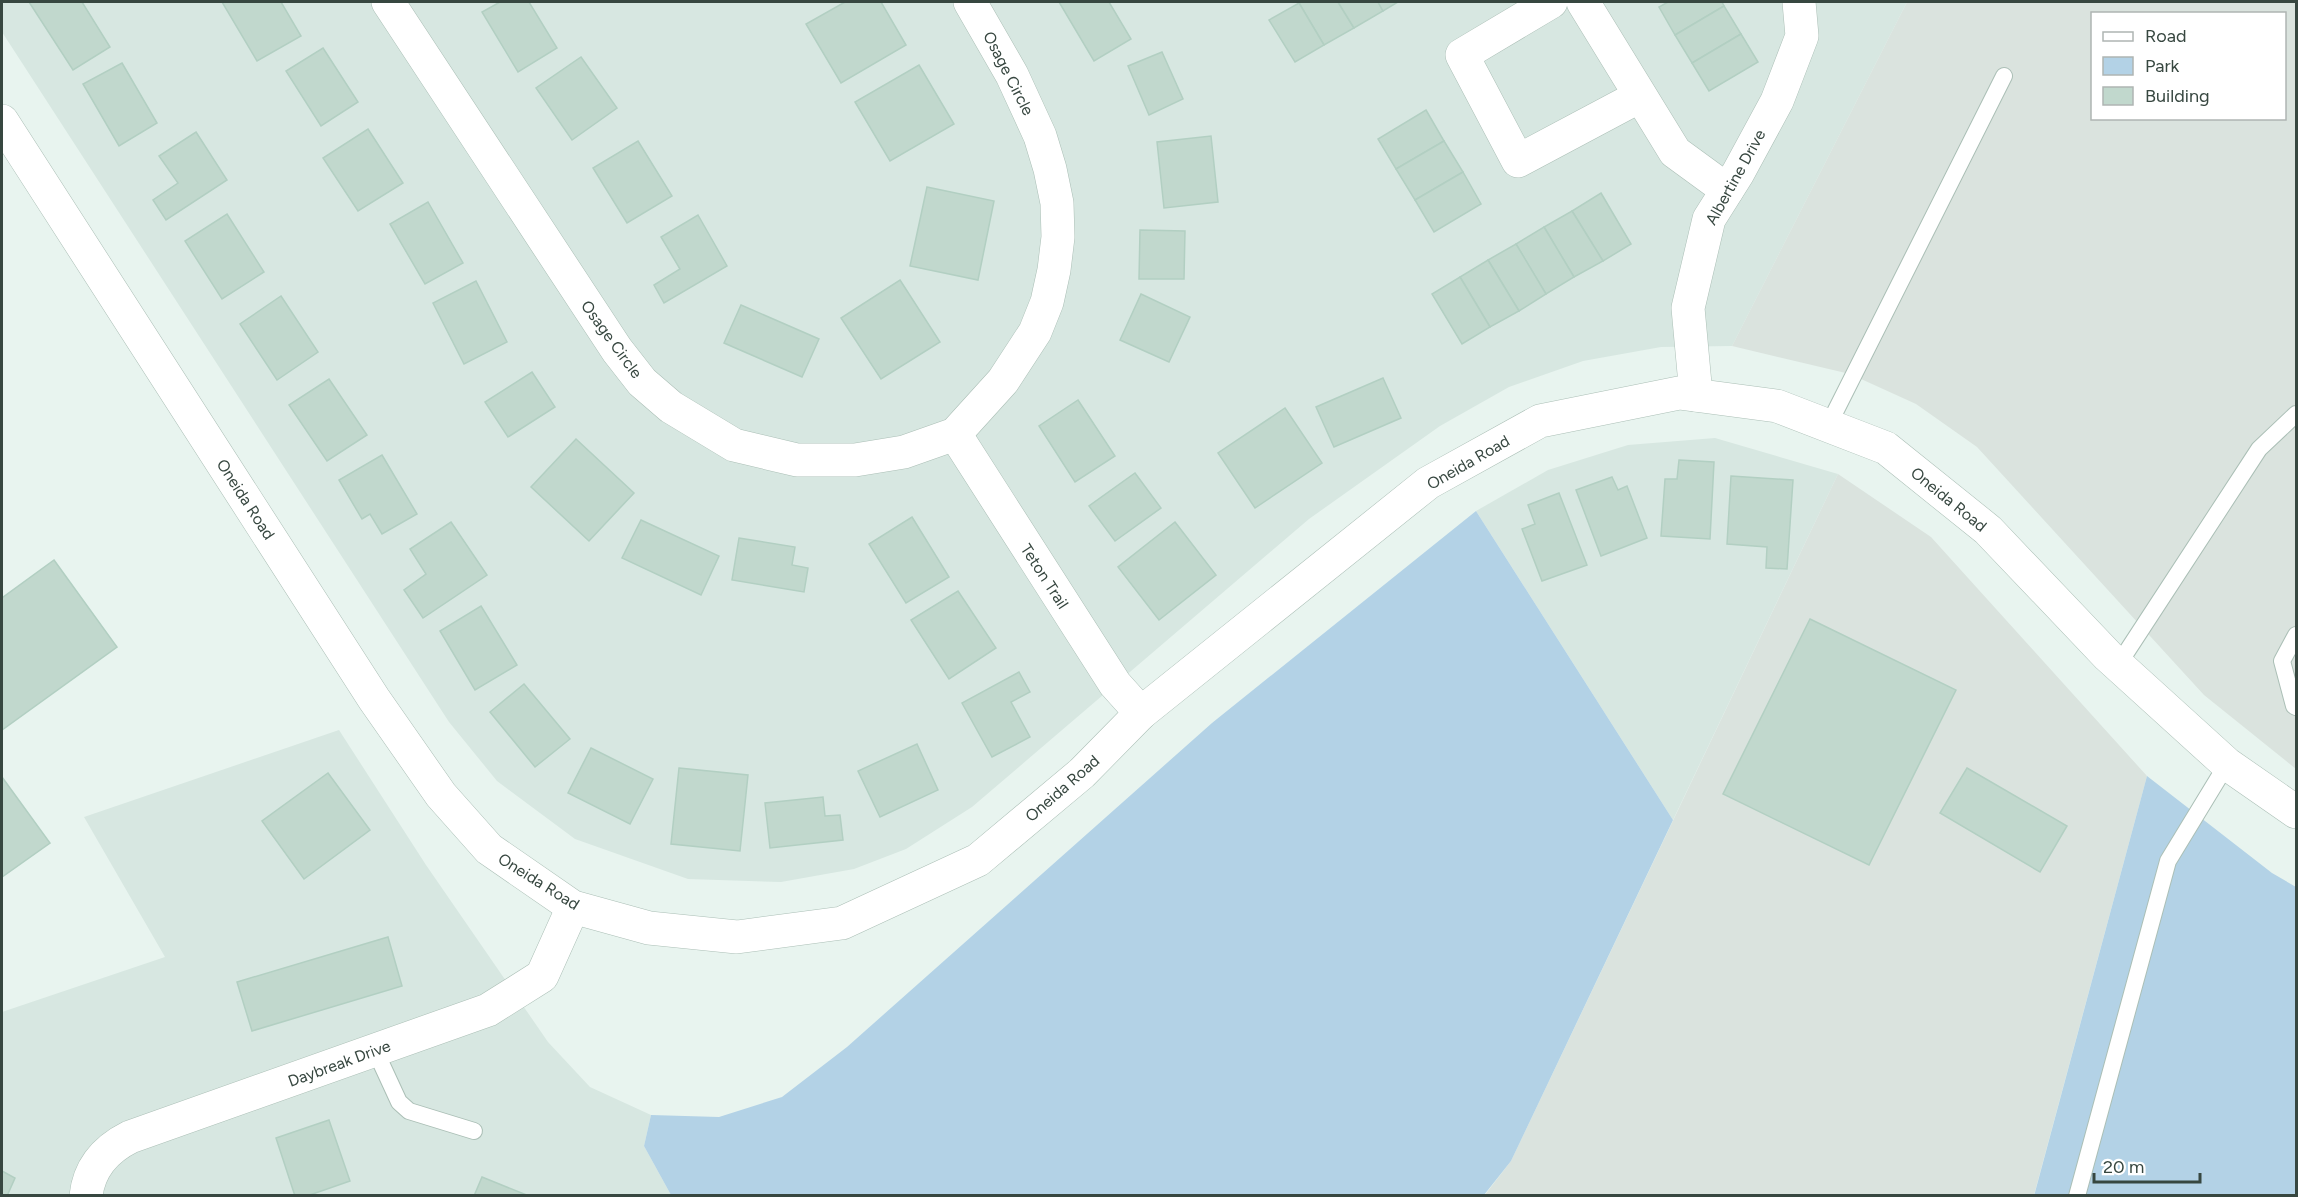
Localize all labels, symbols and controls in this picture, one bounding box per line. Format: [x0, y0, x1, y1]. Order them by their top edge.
legend [2091, 12, 2286, 120]
text: Road [2145, 25, 2186, 47]
street label: Osage Circle [979, 28, 1038, 119]
text: Park [2145, 55, 2180, 77]
text: Building [2145, 85, 2210, 107]
street label: Albertine Drive [1701, 126, 1770, 228]
street label: Osage Circle [577, 297, 646, 382]
street label: Oneida Road [1424, 431, 1513, 494]
street label: Oneida Road [213, 455, 279, 543]
street label: Oneida Road [1907, 463, 1990, 536]
street label: Teton Trail [1017, 540, 1073, 612]
street label: Oneida Road [1021, 751, 1103, 826]
street label: Oneida Road [495, 849, 583, 914]
street label: Daybreak Drive [285, 1036, 393, 1091]
scale bar [2094, 1146, 2200, 1184]
text: 20 m [2103, 1156, 2144, 1178]

